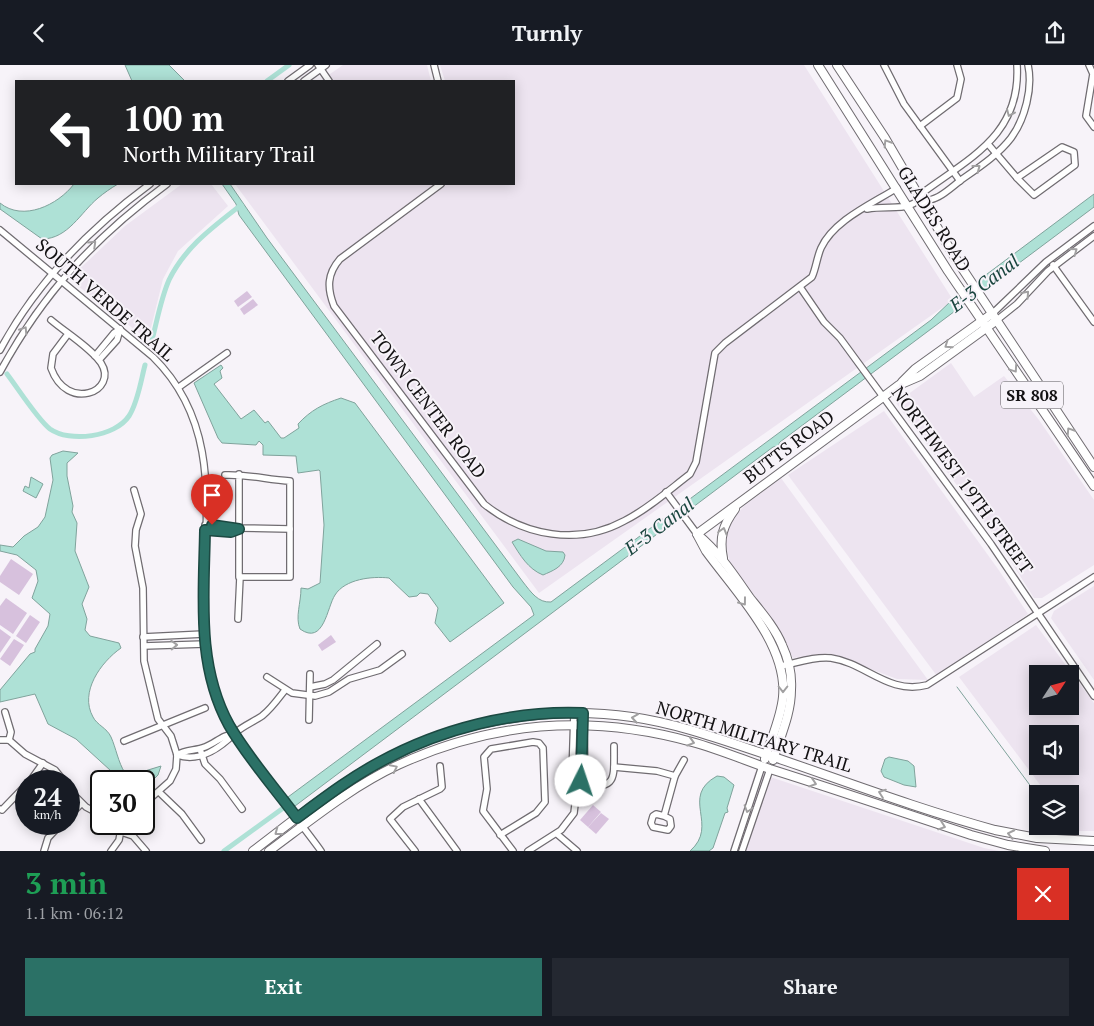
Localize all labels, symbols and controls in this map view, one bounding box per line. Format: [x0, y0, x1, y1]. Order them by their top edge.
text: Turnly [512, 18, 582, 47]
icon: back [25, 19, 53, 47]
icon: share [1041, 19, 1069, 47]
text: 100 m [123, 95, 224, 141]
icon: left [40, 100, 105, 165]
one-way arrow [1006, 107, 1016, 116]
text: North Military Trail [123, 139, 315, 168]
one-way arrow [884, 139, 894, 148]
street label: GLADES ROAD [893, 161, 977, 276]
one-way arrow [971, 166, 980, 174]
street label: SOUTH VERDE TRAIL [31, 232, 180, 366]
one-way arrow [88, 241, 97, 250]
water label: E-3 Canal [943, 248, 1024, 318]
one-way arrow [1068, 248, 1077, 257]
one-way arrow [1020, 290, 1029, 299]
one-way arrow [18, 326, 28, 335]
street label: TOWN CENTER ROAD [365, 326, 492, 483]
one-way arrow [945, 339, 954, 348]
one-way arrow [1008, 363, 1017, 372]
street label: NORTHWEST 19TH STREET [887, 381, 1039, 578]
road number: SR 808 [1001, 381, 1063, 409]
street label: BUTTS ROAD [738, 404, 839, 488]
one-way arrow [1067, 428, 1076, 437]
pin [191, 474, 233, 525]
icon: arrive [198, 481, 226, 509]
water label: E-3 Canal [618, 491, 699, 561]
one-way arrow [718, 527, 728, 535]
one-way arrow [738, 596, 746, 605]
one-way arrow [170, 639, 178, 650]
north arrow [1029, 665, 1079, 715]
map controls [1029, 665, 1079, 835]
one-way arrow [778, 686, 788, 693]
street label: NORTH MILITARY TRAIL [654, 695, 855, 777]
one-way arrow [631, 713, 639, 724]
button: sound [1029, 725, 1079, 775]
one-way arrow [687, 737, 695, 747]
position arrow [554, 754, 606, 806]
one-way arrow [389, 763, 398, 774]
speed limit sign: 30 [90, 770, 155, 835]
one-way arrow [809, 777, 817, 787]
text: 24 [33, 780, 62, 813]
button: layers [1029, 785, 1079, 835]
one-way arrow [878, 789, 887, 799]
one-way arrow [744, 804, 754, 812]
text: km/h [34, 807, 61, 822]
one-way arrow [938, 820, 946, 830]
one-way arrow [275, 827, 284, 835]
one-way arrow [1006, 829, 1015, 840]
text: 3 min [25, 863, 107, 903]
button: close [1017, 868, 1069, 920]
text: 1.1 km · 06:12 [25, 902, 123, 924]
button: Exit [25, 958, 542, 1016]
button: Share [552, 958, 1069, 1016]

